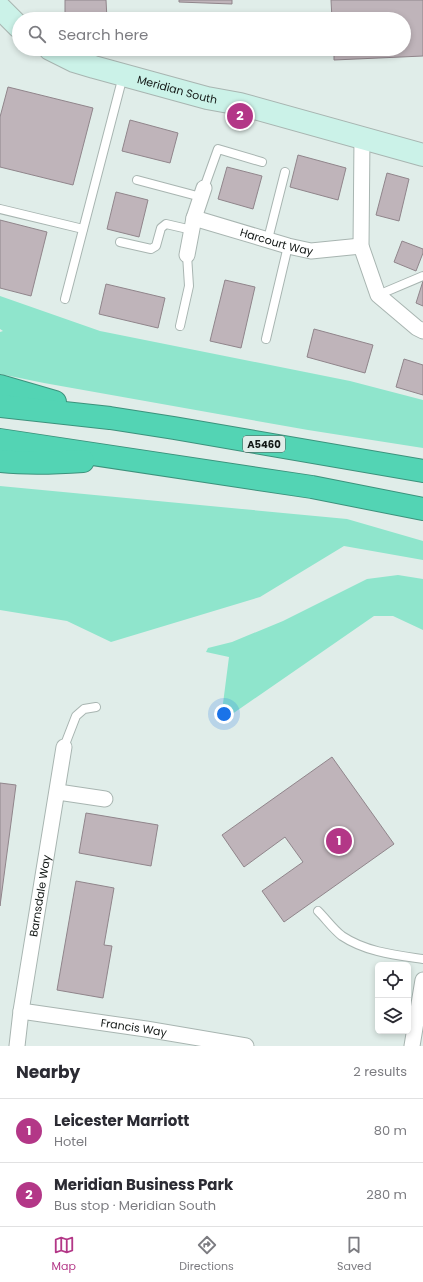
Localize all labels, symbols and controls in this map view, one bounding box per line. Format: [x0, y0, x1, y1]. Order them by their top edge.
search box [12, 12, 411, 56]
icon: search [26, 23, 48, 45]
text: Search here [58, 24, 148, 45]
street label: Meridian South [135, 71, 219, 108]
pin: 2 [227, 101, 253, 131]
street label: Harcourt Way [238, 224, 316, 259]
road number: A5460 [243, 436, 285, 452]
your location [214, 704, 234, 724]
pin: 1 [326, 826, 352, 856]
street label: Barnsdale Way [25, 853, 54, 938]
map controls [375, 962, 411, 1034]
button: locate [375, 962, 411, 998]
button: layers [375, 998, 411, 1034]
street label: Francis Way [100, 1015, 169, 1041]
text: Nearby [16, 1060, 80, 1084]
text: 2 results [353, 1062, 407, 1081]
text: Leicester Marriott [54, 1110, 189, 1131]
text: 1 [27, 1121, 31, 1140]
text: 80 m [374, 1121, 407, 1140]
text: Hotel [54, 1132, 87, 1151]
text: Meridian Business Park [54, 1174, 233, 1195]
text: 2 [25, 1185, 33, 1204]
text: 280 m [366, 1185, 407, 1204]
text: Bus stop · Meridian South [54, 1196, 216, 1215]
tab: Map [52, 1234, 76, 1275]
tab: Directions [179, 1234, 234, 1275]
tab: Saved [337, 1234, 371, 1275]

